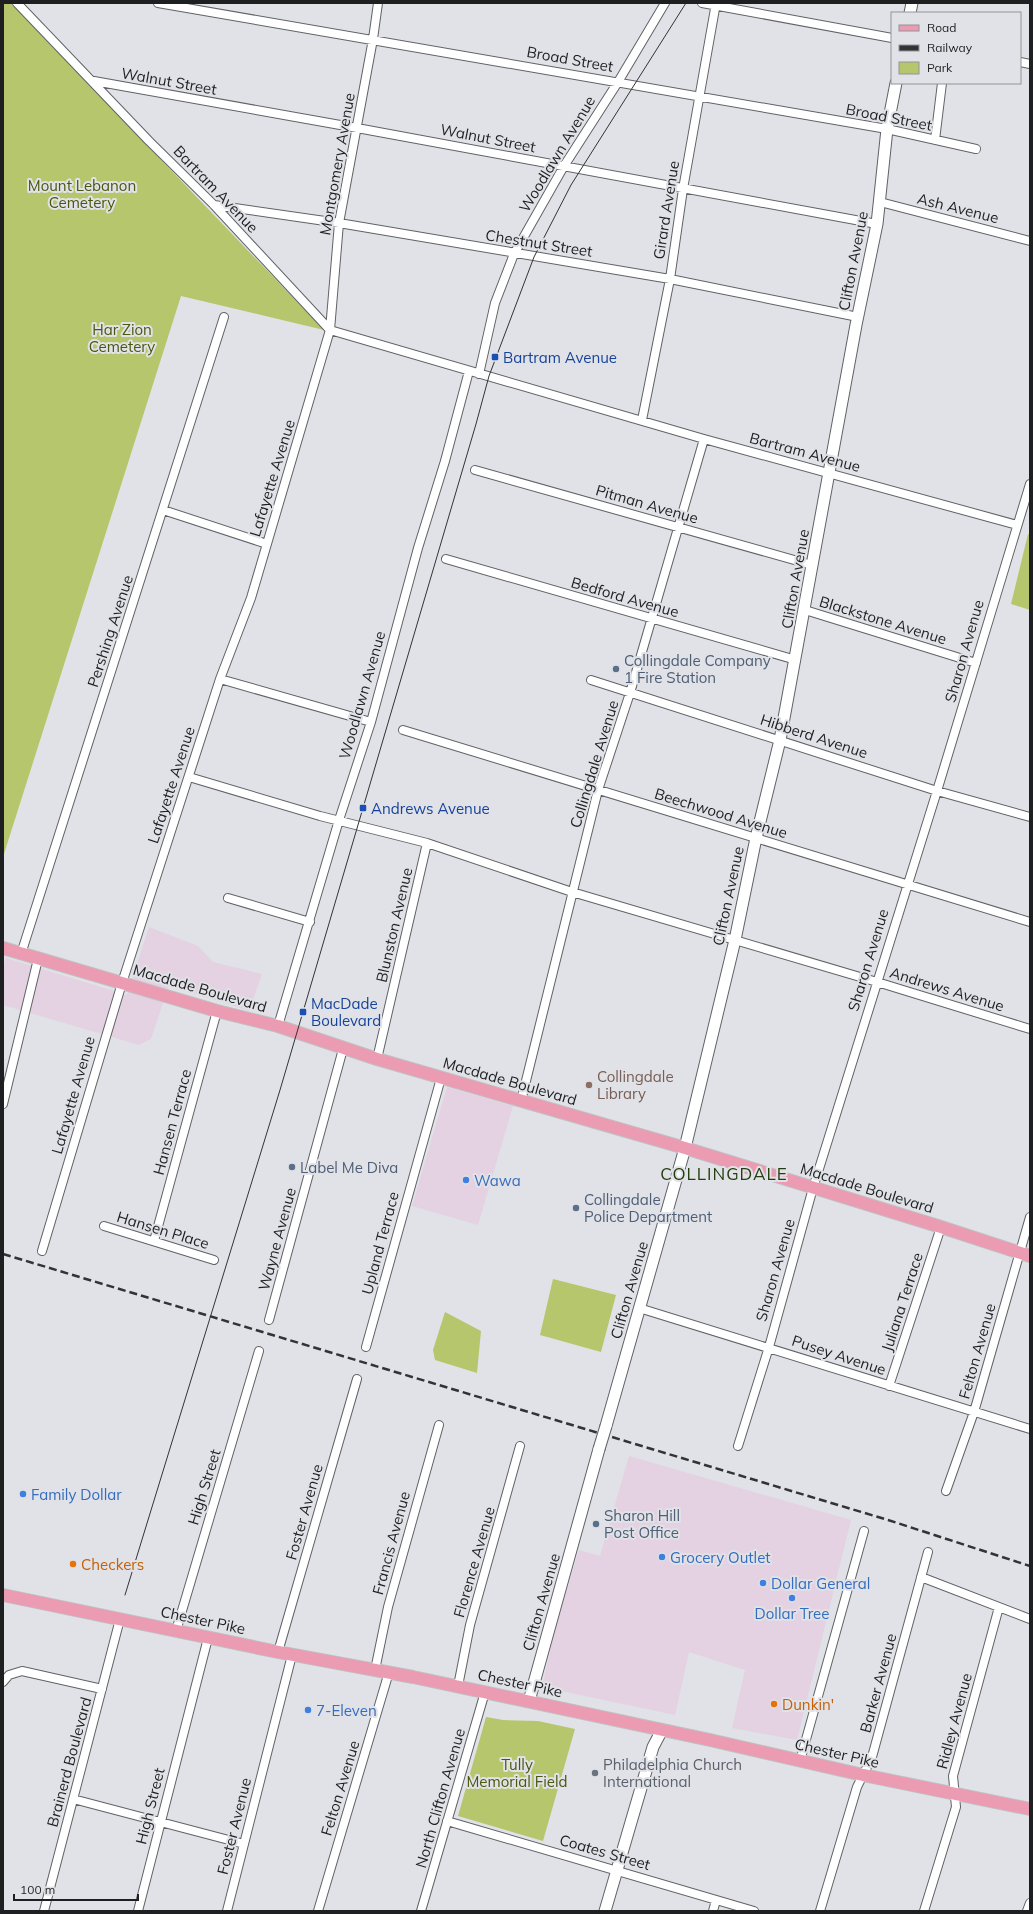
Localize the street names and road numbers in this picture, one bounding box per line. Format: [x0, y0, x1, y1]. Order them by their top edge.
street label: Broad Street [525, 42, 615, 76]
street label: Walnut Street [120, 63, 218, 99]
street label: Montgomery Avenue [315, 91, 359, 237]
street label: Woodlawn Avenue [515, 92, 599, 216]
street label: Broad Street [844, 99, 934, 135]
street label: Walnut Street [439, 119, 537, 157]
street label: Bartram Avenue [170, 141, 262, 237]
street label: Girard Avenue [649, 159, 683, 261]
street label: Ash Avenue [915, 189, 1001, 227]
street label: Clifton Avenue [834, 210, 872, 312]
street label: Chestnut Street [484, 225, 594, 261]
street label: Lafayette Avenue [245, 417, 299, 539]
street label: Bartram Avenue [747, 428, 863, 476]
street label: Pitman Avenue [594, 480, 700, 528]
street label: Clifton Avenue [777, 528, 813, 630]
street label: Pershing Avenue [83, 573, 137, 689]
street label: Bedford Avenue [569, 573, 681, 621]
street label: Blackstone Avenue [817, 592, 949, 648]
street label: Sharon Avenue [940, 597, 988, 705]
street label: Woodlawn Avenue [335, 629, 389, 761]
street label: Collingdale Avenue [566, 698, 622, 830]
street label: Hibberd Avenue [758, 710, 870, 762]
street label: Lafayette Avenue [143, 724, 199, 846]
street label: Beechwood Avenue [652, 784, 790, 842]
street label: Clifton Avenue [708, 845, 748, 947]
street label: Blunston Avenue [372, 866, 416, 984]
street label: Sharon Avenue [843, 907, 893, 1013]
street label: Macdade Boulevard [131, 960, 269, 1016]
street label: Andrews Avenue [887, 963, 1007, 1015]
street label: Lafayette Avenue [47, 1034, 99, 1156]
street label: Macdade Boulevard [441, 1053, 579, 1109]
street label: Hansen Terrace [149, 1067, 195, 1177]
street label: Macdade Boulevard [798, 1159, 936, 1217]
street label: Wayne Avenue [254, 1185, 300, 1293]
street label: Upland Terrace [357, 1190, 403, 1296]
street label: Hansen Place [115, 1207, 211, 1253]
street label: Sharon Avenue [751, 1216, 799, 1324]
street label: Clifton Avenue [606, 1239, 652, 1341]
street label: Juliana Terrace [877, 1250, 927, 1354]
street label: Felton Avenue [954, 1301, 1000, 1401]
street label: Pusey Avenue [789, 1331, 889, 1379]
street label: High Street [183, 1447, 225, 1527]
street label: Foster Avenue [281, 1462, 327, 1562]
street label: Francis Avenue [368, 1489, 414, 1597]
street label: Florence Avenue [449, 1504, 499, 1620]
street label: Clifton Avenue [518, 1551, 564, 1653]
street label: Chester Pike [159, 1602, 247, 1638]
street label: Barker Avenue [856, 1631, 900, 1735]
street label: Chester Pike [476, 1665, 564, 1701]
street label: Ridley Avenue [932, 1671, 976, 1771]
street label: Brainerd Boulevard [43, 1695, 95, 1829]
street label: North Clifton Avenue [411, 1726, 469, 1870]
street label: Chester Pike [793, 1734, 881, 1772]
street label: Felton Avenue [317, 1738, 363, 1838]
street label: High Street [131, 1766, 169, 1846]
street label: Foster Avenue [213, 1776, 255, 1876]
street label: Coates Street [557, 1830, 653, 1874]

